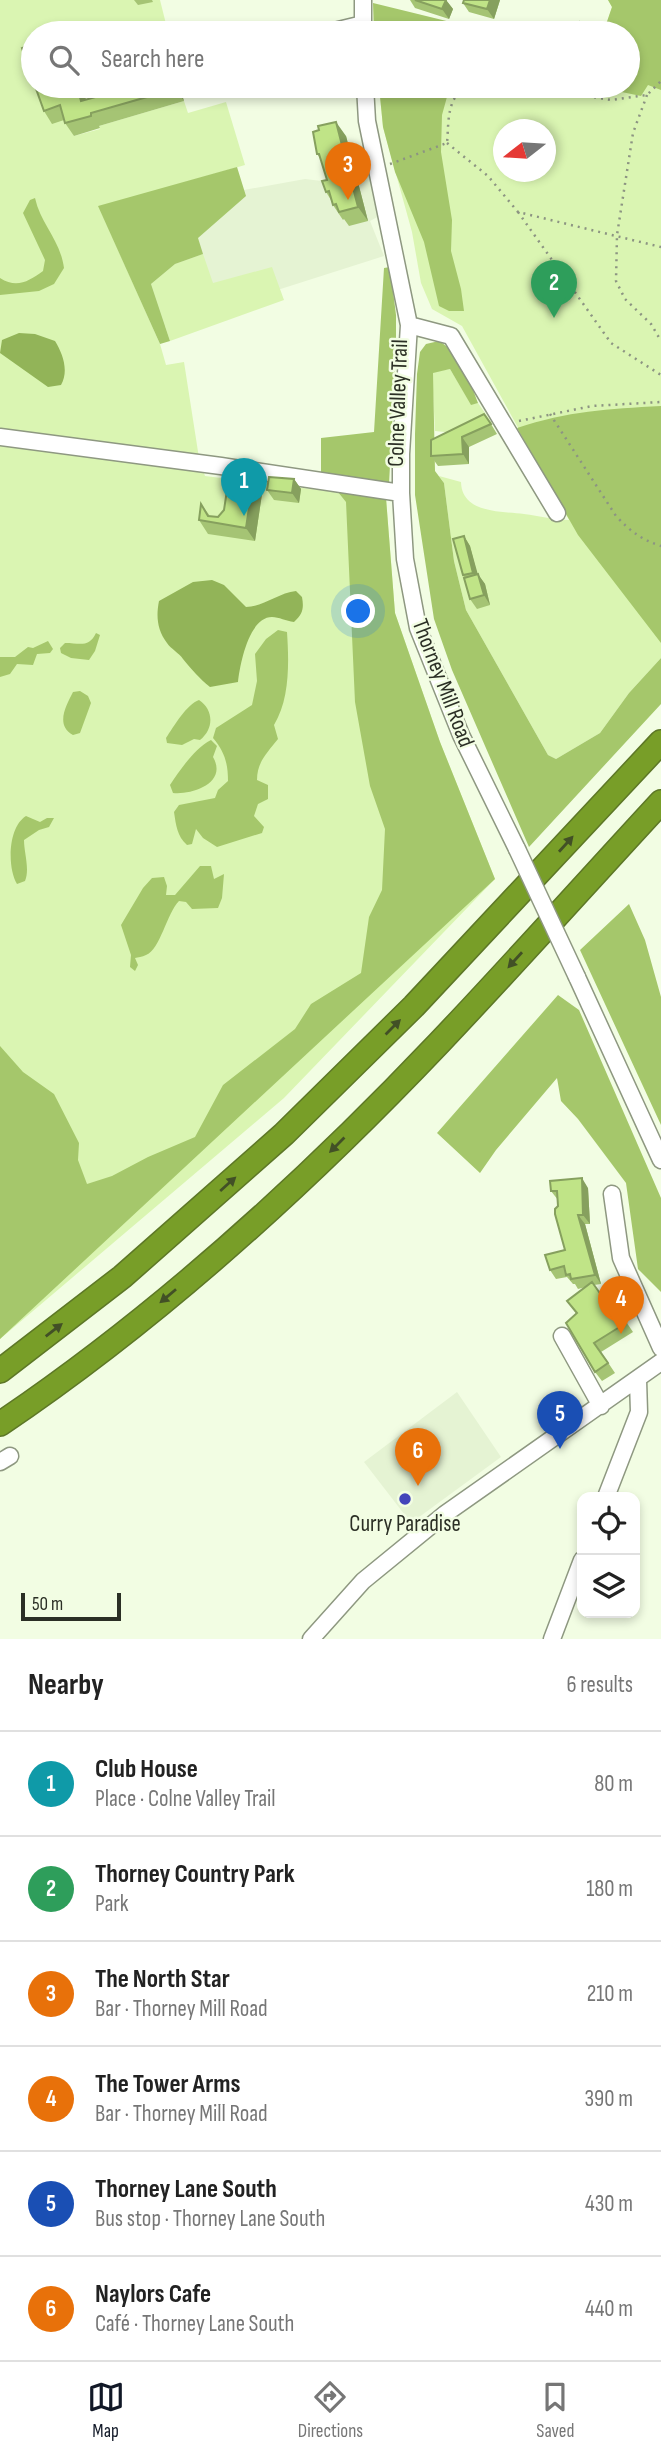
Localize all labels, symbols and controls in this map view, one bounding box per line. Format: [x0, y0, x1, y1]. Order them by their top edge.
search box [21, 21, 640, 98]
icon: search [45, 41, 83, 79]
text: Search here [101, 44, 204, 75]
north arrow [493, 119, 556, 182]
pin: 3 [325, 142, 371, 200]
pin: 2 [531, 260, 577, 318]
street label: Colne Valley Trail [382, 339, 414, 467]
pin: 1 [221, 458, 267, 516]
your location [341, 594, 375, 628]
street label: Thorney Mill Road [406, 615, 480, 751]
one-way arrow [558, 836, 574, 853]
one-way arrow [508, 951, 524, 968]
one-way arrow [385, 1019, 401, 1036]
one-way arrow [330, 1136, 346, 1153]
one-way arrow [220, 1177, 237, 1192]
pin: 4 [598, 1276, 644, 1334]
one-way arrow [159, 1289, 177, 1304]
one-way arrow [45, 1323, 63, 1337]
pin: 5 [537, 1391, 583, 1449]
pin: 6 [395, 1428, 441, 1486]
marker: Curry Paradise [397, 1491, 413, 1507]
map controls [577, 1492, 640, 1618]
button: locate [577, 1492, 640, 1555]
place label: Curry Paradise [349, 1510, 461, 1538]
button: layers [577, 1555, 640, 1618]
scale bar [21, 1590, 121, 1622]
text: 50 m [32, 1593, 63, 1616]
text: Nearby [28, 1667, 104, 1703]
text: 6 results [567, 1671, 633, 1699]
text: Club House [95, 1754, 198, 1785]
text: 1 [46, 1770, 56, 1798]
text: 80 m [594, 1770, 633, 1798]
text: Place · Colne Valley Trail [95, 1785, 276, 1813]
text: Thorney Country Park [95, 1859, 295, 1890]
text: 2 [46, 1875, 56, 1903]
text: 180 m [586, 1875, 633, 1903]
text: Park [95, 1890, 129, 1918]
text: The North Star [95, 1964, 230, 1995]
text: 3 [46, 1980, 56, 2008]
text: 210 m [587, 1980, 633, 2008]
text: Bar · Thorney Mill Road [95, 1995, 268, 2023]
text: The Tower Arms [95, 2069, 241, 2100]
text: 4 [46, 2085, 56, 2113]
text: 390 m [584, 2085, 633, 2113]
text: Bar · Thorney Mill Road [95, 2100, 268, 2128]
text: Thorney Lane South [95, 2174, 277, 2205]
text: 5 [46, 2190, 56, 2218]
text: 430 m [585, 2190, 633, 2218]
text: Bus stop · Thorney Lane South [95, 2205, 325, 2233]
text: Naylors Cafe [95, 2279, 211, 2310]
text: 6 [46, 2295, 56, 2323]
text: 440 m [585, 2295, 633, 2323]
text: Café · Thorney Lane South [95, 2310, 294, 2338]
tab: Map [87, 2378, 125, 2443]
tab: Directions [298, 2378, 363, 2443]
tab: Saved [536, 2378, 574, 2443]

